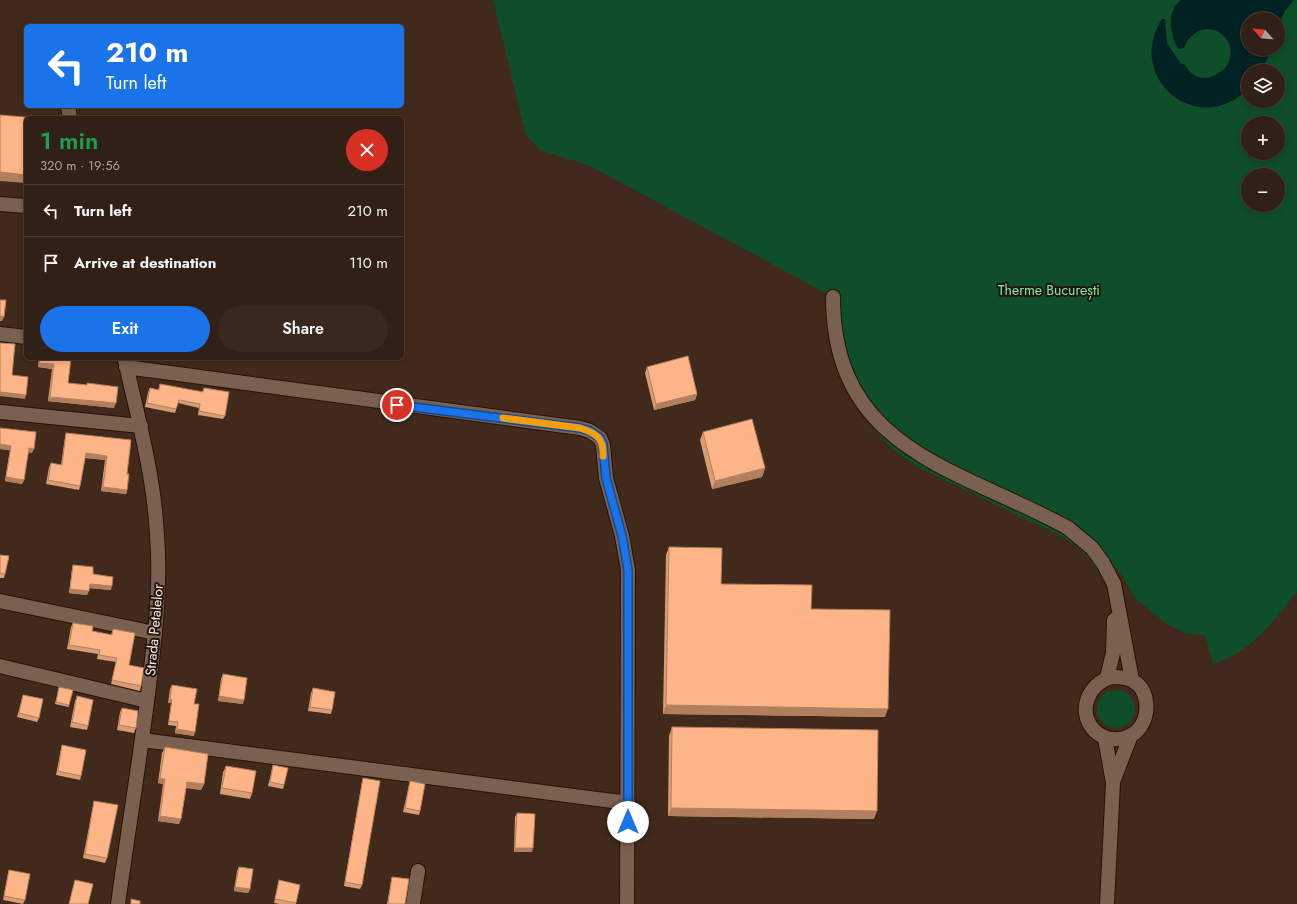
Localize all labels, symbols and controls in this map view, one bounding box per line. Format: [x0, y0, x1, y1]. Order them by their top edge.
north arrow [1241, 12, 1285, 56]
map controls [1241, 12, 1285, 212]
text: 210 m [106, 32, 189, 73]
icon: left [40, 40, 92, 92]
button: layers [1241, 64, 1285, 108]
text: Turn left [106, 70, 166, 96]
button: + [1241, 116, 1285, 160]
text: 1 min [40, 123, 98, 158]
button: close [346, 129, 388, 171]
text: 320 m · 19:56 [40, 156, 120, 175]
button: − [1241, 168, 1285, 212]
icon: left [40, 200, 62, 222]
text: Turn left [74, 200, 132, 222]
text: 210 m [348, 200, 388, 222]
icon: arrive [40, 252, 62, 274]
text: Arrive at destination [74, 252, 216, 274]
text: 110 m [349, 252, 388, 274]
park label: Therme București [998, 280, 1100, 301]
button: Exit [40, 306, 210, 352]
button: Share [218, 306, 388, 352]
pin [380, 388, 414, 422]
icon: arrive [386, 394, 408, 416]
street label: Strada Petalelor [140, 583, 168, 677]
position arrow [607, 801, 649, 843]

